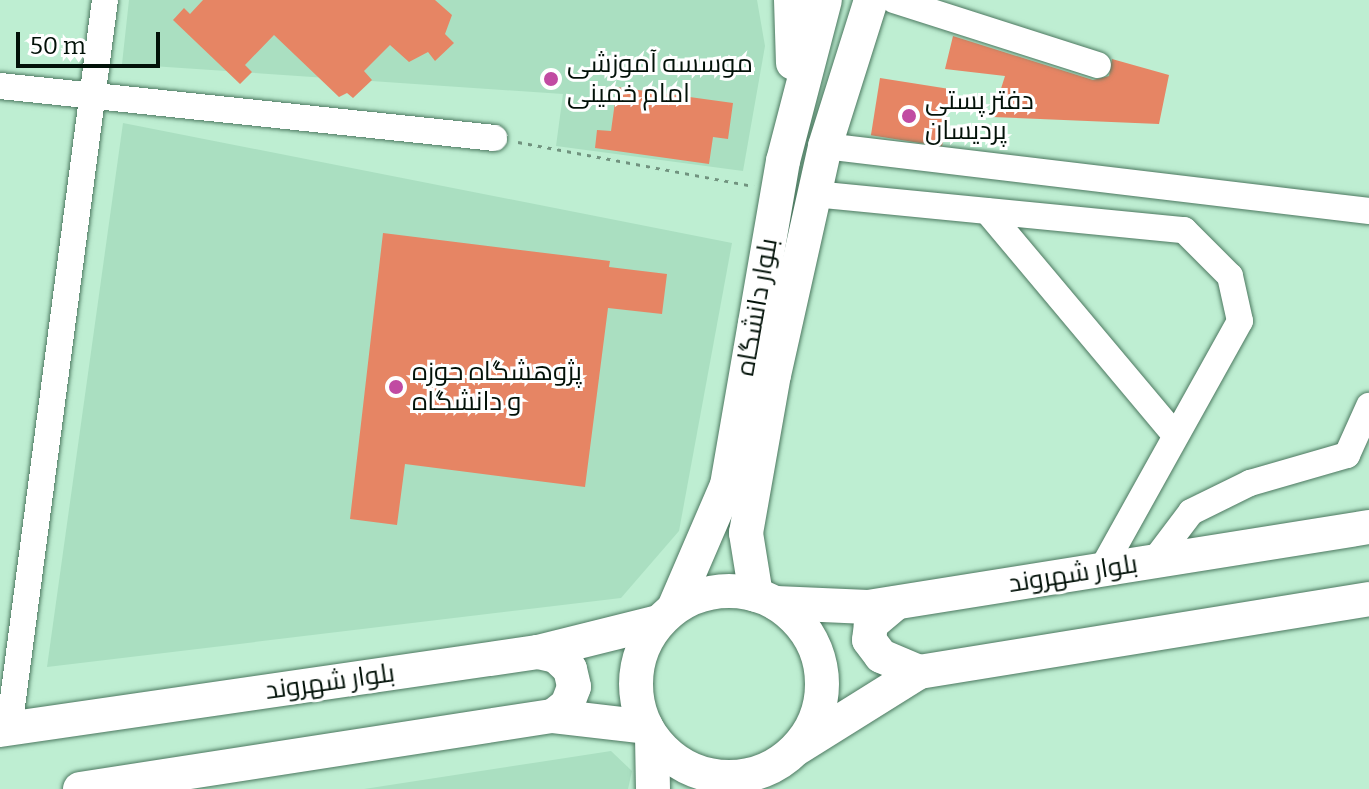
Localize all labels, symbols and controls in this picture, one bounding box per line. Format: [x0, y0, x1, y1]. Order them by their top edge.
scale bar [20, 16, 164, 66]
text: 50 m [30, 32, 86, 60]
place label: موسسه آموزشی امام خمینی [567, 48, 753, 110]
marker: موسسه آموزشی امام خمینی [542, 70, 560, 88]
place label: دفتر پستی پردیسان [925, 85, 1034, 146]
marker: دفتر پستی پردیسان [900, 107, 918, 125]
street label: بلوار دانشگاه [730, 236, 784, 378]
place label: پژوهشگاه حوزه و دانشگاه [412, 356, 582, 418]
marker: پژوهشگاه حوزه و دانشگاه [387, 378, 405, 396]
street label: بلوار شهروند [1006, 548, 1140, 600]
street label: بلوار شهروند [263, 657, 397, 707]

